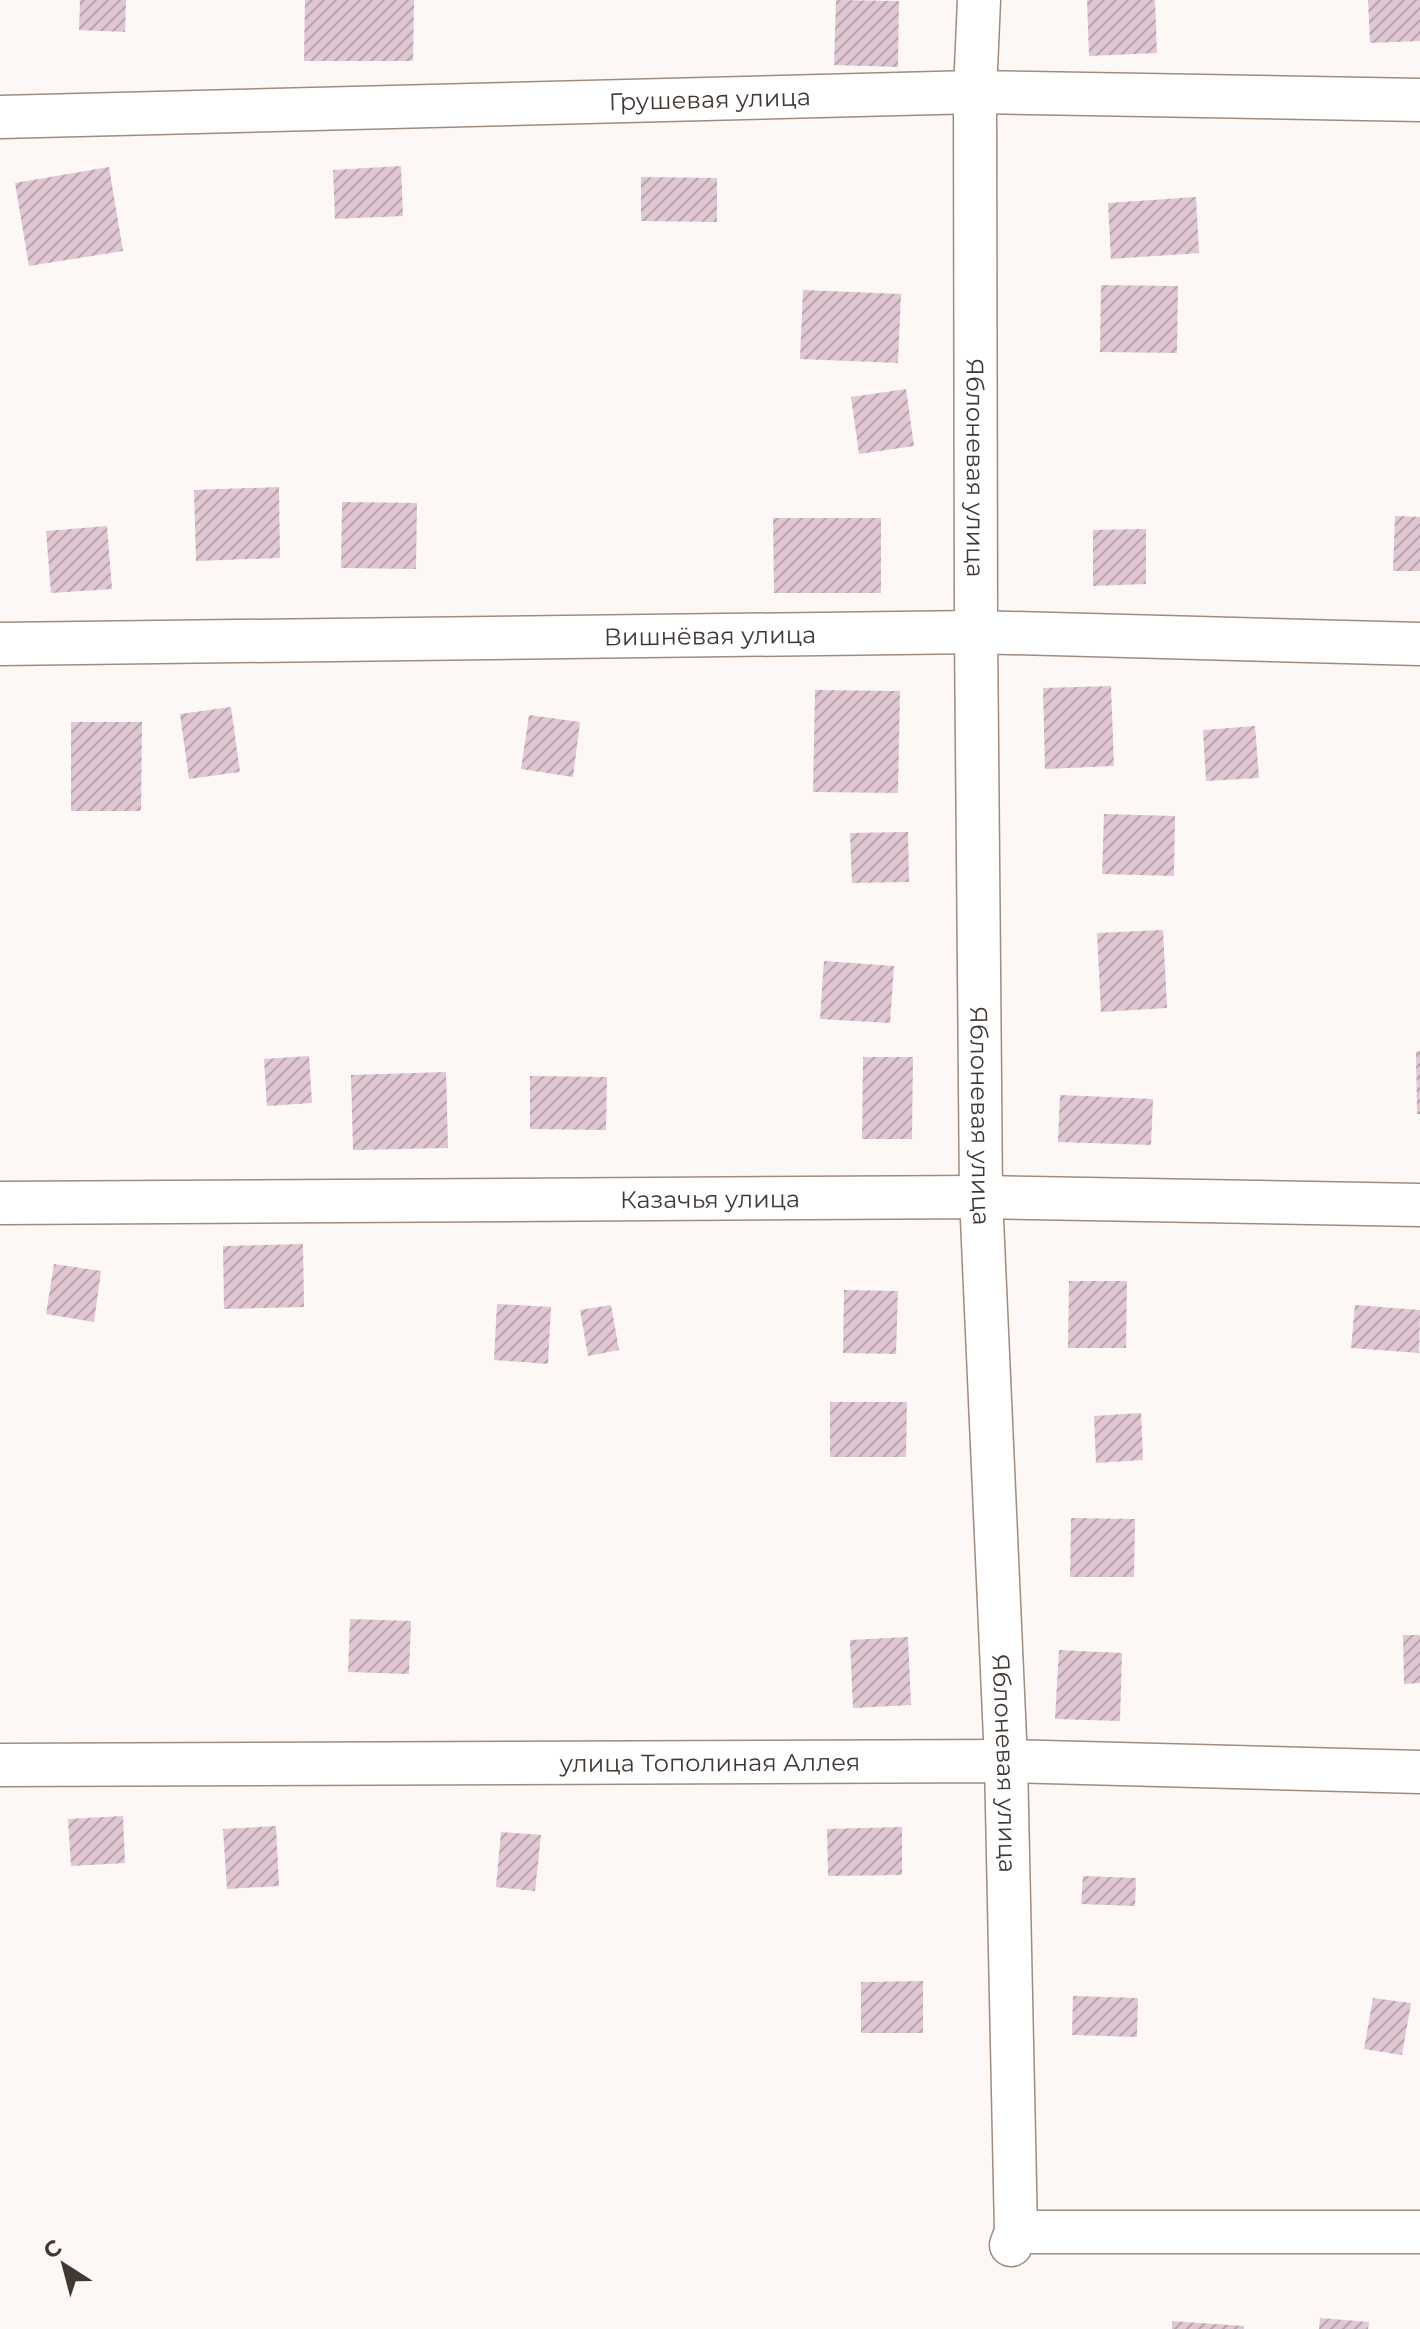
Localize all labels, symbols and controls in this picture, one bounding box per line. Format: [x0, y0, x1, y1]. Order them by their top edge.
street label: Грушевая улица [608, 82, 811, 116]
street label: Яблоневая улица [961, 358, 990, 578]
street label: Вишнёвая улица [604, 619, 816, 651]
street label: Яблоневая улица [965, 1006, 997, 1226]
street label: Казачья улица [620, 1184, 800, 1214]
street label: Яблоневая улица [987, 1653, 1023, 1873]
street label: улица Тополиная Аллея [559, 1747, 860, 1777]
north arrow [24, 2225, 104, 2305]
text: С [38, 2234, 67, 2265]

